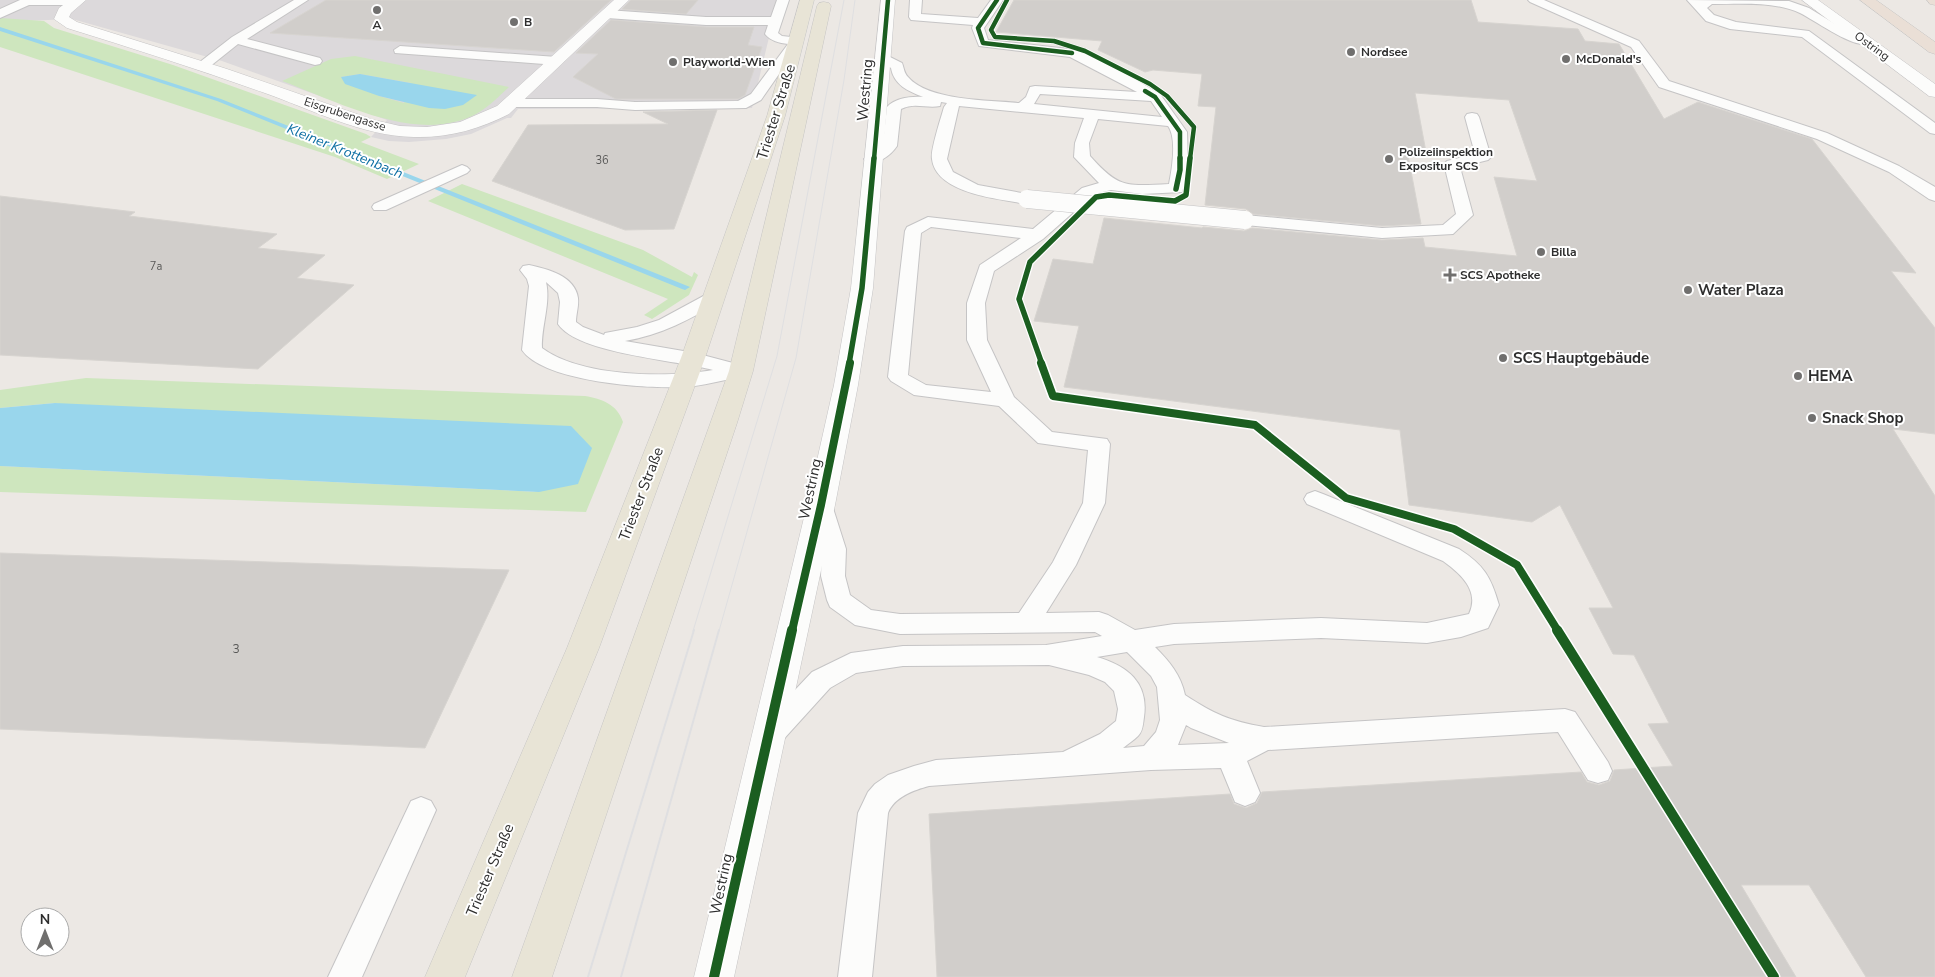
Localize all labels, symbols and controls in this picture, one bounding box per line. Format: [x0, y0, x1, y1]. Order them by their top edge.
marker: A [371, 4, 383, 16]
place label: B [524, 14, 532, 30]
marker: B [508, 16, 520, 28]
place label: A [373, 17, 382, 33]
street label: Ostring [1851, 28, 1893, 64]
place label: Nordsee [1361, 44, 1408, 60]
marker: Nordsee [1345, 46, 1357, 58]
place label: McDonald's [1576, 51, 1642, 67]
marker: McDonald's [1560, 53, 1572, 65]
place label: Playworld-Wien [683, 54, 775, 70]
marker: Playworld-Wien [667, 56, 679, 68]
street label: Westring [852, 58, 878, 122]
street label: Triester Straße [752, 62, 800, 162]
street label: Eisgrubengasse [302, 93, 388, 135]
water label: Kleiner Krottenbach [284, 119, 406, 183]
place label: Polizeiinspektion Expositur SCS [1399, 144, 1493, 174]
house number: 36 [595, 153, 609, 168]
marker: Polizeiinspektion Expositur SCS [1383, 153, 1395, 165]
place label: Billa [1551, 244, 1577, 260]
marker: Billa [1535, 246, 1547, 258]
house number: 7a [150, 259, 162, 274]
place label: SCS Apotheke [1460, 267, 1541, 283]
marker: SCS Apotheke [1444, 269, 1456, 281]
place label: Water Plaza [1698, 280, 1784, 300]
marker: Water Plaza [1682, 284, 1694, 296]
place label: SCS Hauptgebäude [1513, 348, 1649, 368]
marker: SCS Hauptgebäude [1497, 352, 1509, 364]
place label: HEMA [1808, 366, 1854, 386]
marker: HEMA [1792, 370, 1804, 382]
place label: Snack Shop [1822, 408, 1904, 428]
marker: Snack Shop [1806, 412, 1818, 424]
street label: Triester Straße [614, 444, 668, 544]
street label: Westring [794, 457, 826, 521]
house number: 3 [232, 641, 240, 657]
street label: Triester Straße [461, 820, 519, 920]
street label: Westring [705, 852, 737, 916]
north arrow [20, 907, 70, 957]
text: N [40, 910, 50, 929]

